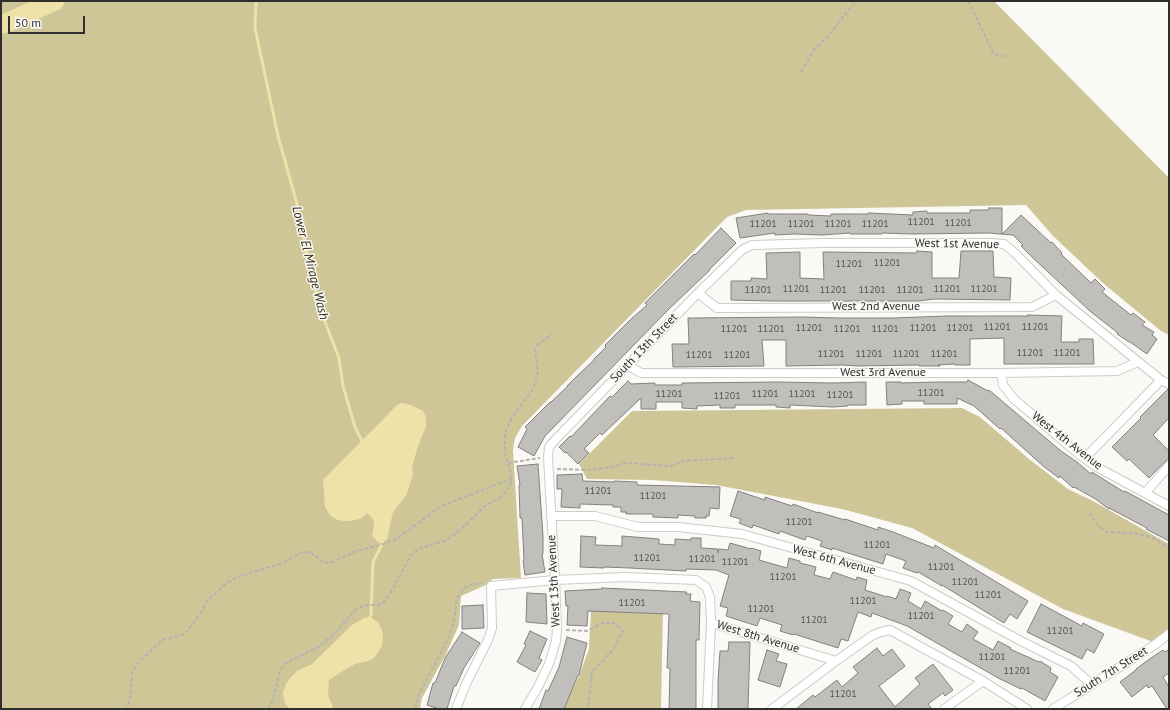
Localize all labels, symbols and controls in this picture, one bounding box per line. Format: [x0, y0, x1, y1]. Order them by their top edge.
scale bar [10, 8, 87, 34]
text: 50 m [15, 15, 41, 30]
water label: Lower El Mirage Wash [288, 205, 332, 321]
house number: 11201 [907, 216, 935, 228]
house number: 11201 [944, 217, 972, 229]
house number: 11201 [749, 218, 777, 230]
house number: 11201 [787, 218, 815, 230]
house number: 11201 [824, 218, 852, 230]
house number: 11201 [861, 218, 889, 230]
street label: West 1st Avenue [915, 236, 999, 252]
house number: 11201 [873, 257, 901, 269]
house number: 11201 [835, 258, 863, 270]
house number: 11201 [782, 283, 810, 295]
house number: 11201 [933, 283, 961, 295]
house number: 11201 [970, 283, 998, 295]
house number: 11201 [744, 284, 772, 296]
house number: 11201 [819, 284, 847, 296]
house number: 11201 [858, 284, 886, 296]
house number: 11201 [896, 284, 924, 296]
street label: West 2nd Avenue [832, 300, 920, 314]
street label: South 13th Street [607, 310, 681, 386]
house number: 11201 [983, 321, 1011, 333]
house number: 11201 [1021, 321, 1049, 333]
house number: 11201 [795, 322, 823, 334]
house number: 11201 [909, 322, 937, 334]
house number: 11201 [946, 322, 974, 334]
house number: 11201 [720, 323, 748, 335]
house number: 11201 [757, 323, 785, 335]
house number: 11201 [833, 323, 861, 335]
house number: 11201 [871, 323, 899, 335]
house number: 11201 [1016, 347, 1044, 359]
house number: 11201 [1053, 347, 1081, 359]
house number: 11201 [817, 348, 845, 360]
house number: 11201 [855, 348, 883, 360]
house number: 11201 [892, 348, 920, 360]
house number: 11201 [930, 348, 958, 360]
house number: 11201 [685, 349, 713, 361]
house number: 11201 [723, 349, 751, 361]
street label: West 3rd Avenue [840, 366, 926, 380]
house number: 11201 [917, 387, 945, 399]
house number: 11201 [655, 388, 683, 400]
house number: 11201 [751, 388, 779, 400]
house number: 11201 [788, 388, 816, 400]
house number: 11201 [826, 389, 854, 401]
house number: 11201 [713, 390, 741, 402]
street label: West 4th Avenue [1029, 409, 1105, 473]
house number: 11201 [584, 485, 612, 497]
house number: 11201 [639, 490, 667, 502]
house number: 11201 [785, 516, 813, 528]
street label: West 13th Avenue [544, 535, 564, 627]
house number: 11201 [863, 539, 891, 551]
street label: West 6th Avenue [791, 542, 877, 578]
house number: 11201 [633, 552, 661, 564]
house number: 11201 [688, 553, 716, 565]
house number: 11201 [721, 556, 749, 568]
house number: 11201 [927, 561, 955, 573]
house number: 11201 [769, 571, 797, 583]
house number: 11201 [951, 576, 979, 588]
house number: 11201 [974, 589, 1002, 601]
house number: 11201 [849, 595, 877, 607]
house number: 11201 [618, 597, 646, 609]
house number: 11201 [747, 603, 775, 615]
house number: 11201 [907, 610, 935, 622]
house number: 11201 [800, 614, 828, 626]
street label: West 8th Avenue [715, 618, 801, 656]
house number: 11201 [1046, 625, 1074, 637]
street label: South 7th Street [1072, 644, 1150, 700]
house number: 11201 [978, 651, 1006, 663]
house number: 11201 [1003, 665, 1031, 677]
house number: 11201 [829, 688, 857, 700]

